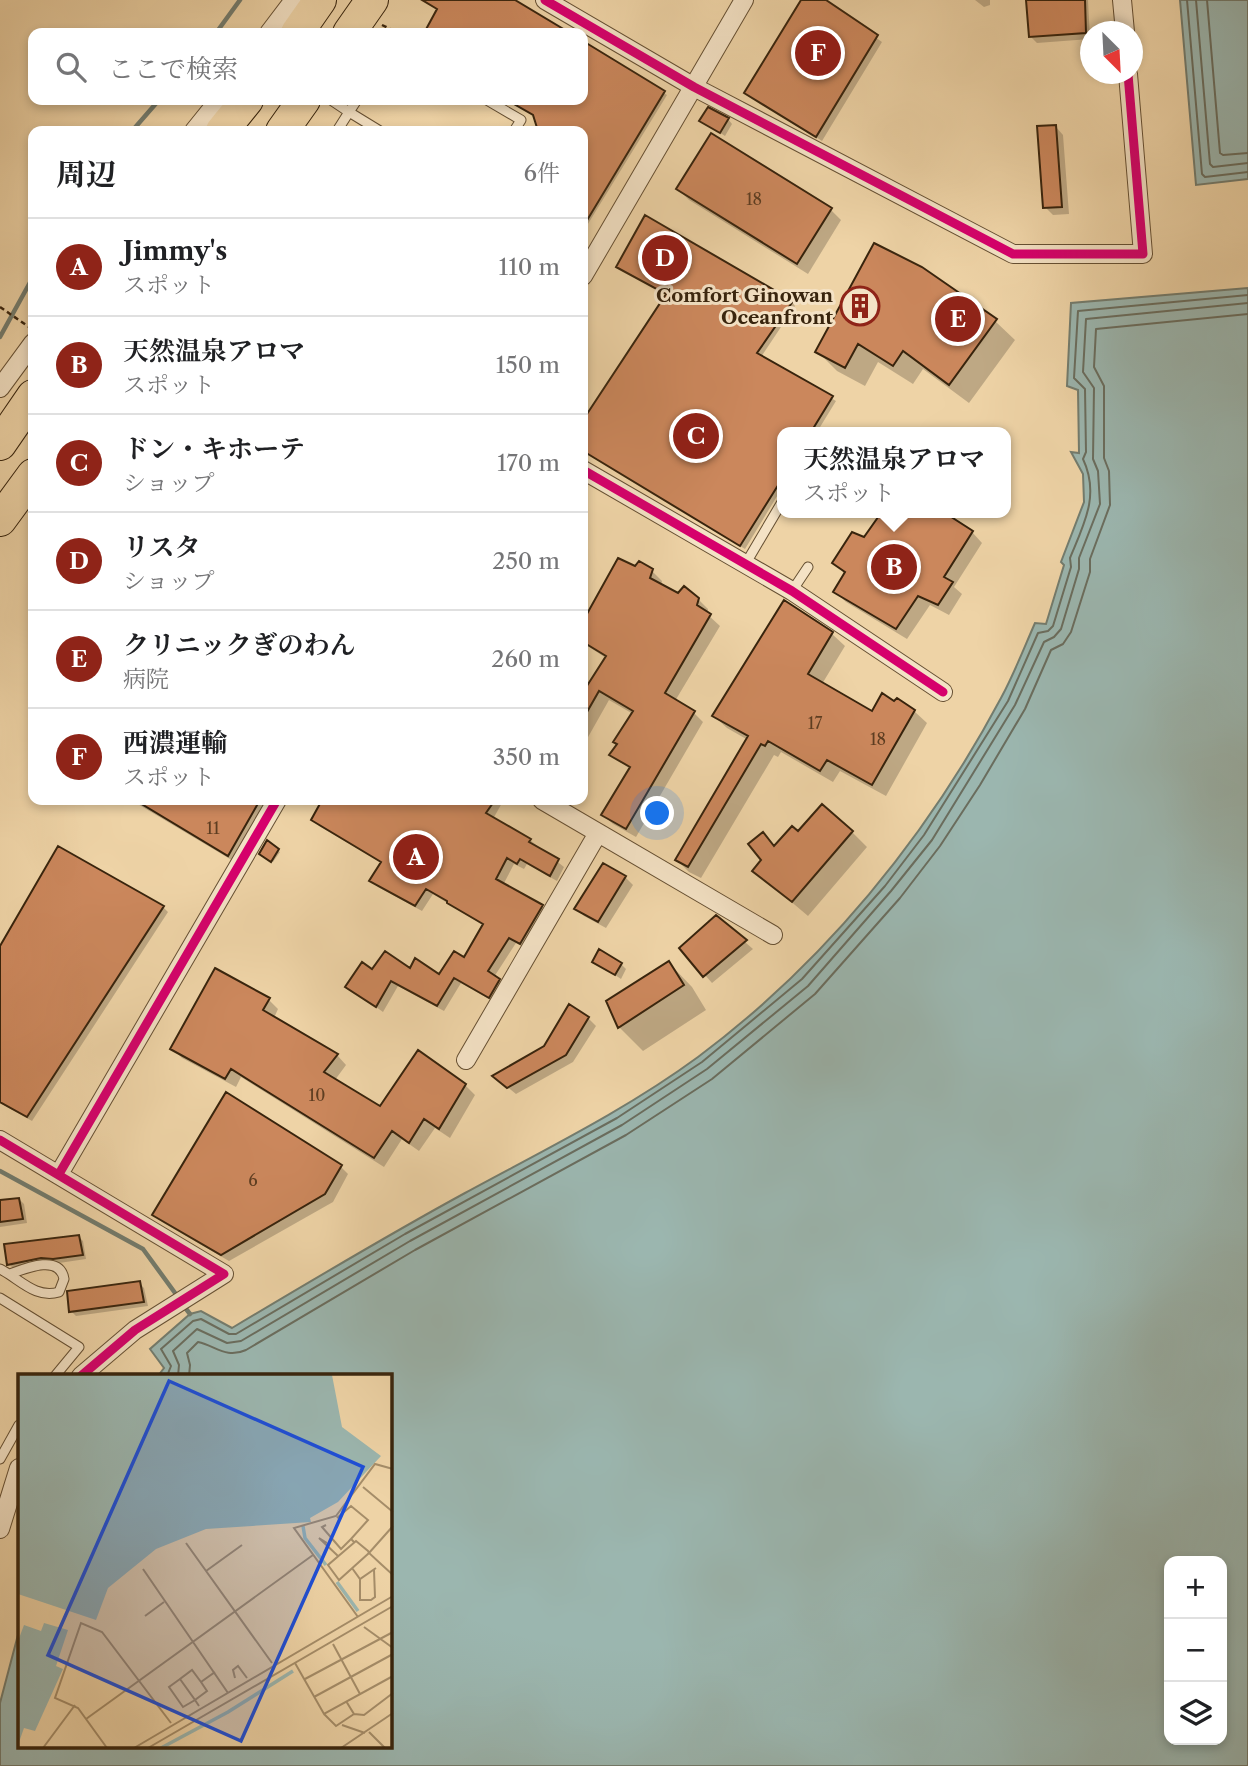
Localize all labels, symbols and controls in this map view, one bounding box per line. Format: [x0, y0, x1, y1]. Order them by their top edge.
north arrow [1080, 21, 1143, 84]
pin: F [795, 27, 841, 79]
search box [28, 28, 588, 105]
icon: search [52, 48, 90, 86]
text: ここで検索 [108, 53, 238, 85]
text: 周辺 [56, 156, 116, 193]
text: 6件 [524, 159, 560, 187]
house number: 18 [746, 189, 762, 209]
pin: D [642, 232, 688, 284]
text: Jimmy's [123, 235, 227, 267]
text: A [70, 253, 88, 281]
text: 110 m [499, 253, 560, 281]
text: スポット [123, 271, 215, 299]
place label: Comfort Ginowan Oceanfront [656, 284, 833, 329]
building icon: Comfort Ginowan Oceanfront [839, 285, 881, 327]
pin: E [935, 293, 981, 345]
text: 天然温泉アロマ [123, 335, 305, 367]
text: B [70, 351, 88, 379]
text: 150 m [496, 351, 560, 379]
text: スポット [123, 371, 215, 399]
pin: C [673, 410, 719, 462]
popup [777, 427, 1011, 518]
text: ドン・キホーテ [123, 433, 305, 465]
text: 天然温泉アロマ [803, 443, 985, 475]
text: C [70, 449, 88, 477]
text: 170 m [497, 449, 560, 477]
text: ショップ [123, 469, 215, 497]
text: スポット [803, 479, 895, 507]
text: リスタ [123, 531, 200, 563]
pin: B [871, 541, 917, 593]
text: D [69, 547, 89, 575]
text: 250 m [492, 547, 560, 575]
text: ショップ [123, 567, 215, 595]
text: クリニックぎのわん [123, 629, 355, 661]
text: E [71, 645, 87, 673]
text: 260 m [491, 645, 560, 673]
text: 病院 [123, 665, 169, 693]
house number: 17 [808, 713, 822, 733]
text: 西濃運輸 [123, 727, 227, 759]
house number: 18 [870, 729, 886, 749]
text: F [71, 743, 87, 771]
text: 350 m [493, 743, 560, 771]
text: スポット [123, 763, 215, 791]
your location [640, 796, 674, 830]
house number: 11 [206, 818, 220, 838]
pin: A [393, 831, 439, 883]
house number: 10 [309, 1085, 325, 1105]
house number: 6 [248, 1170, 258, 1190]
inset map [18, 1374, 392, 1748]
map controls [1164, 1556, 1227, 1745]
button: + [1164, 1556, 1227, 1619]
button: − [1164, 1619, 1227, 1682]
button: layers [1164, 1682, 1227, 1745]

